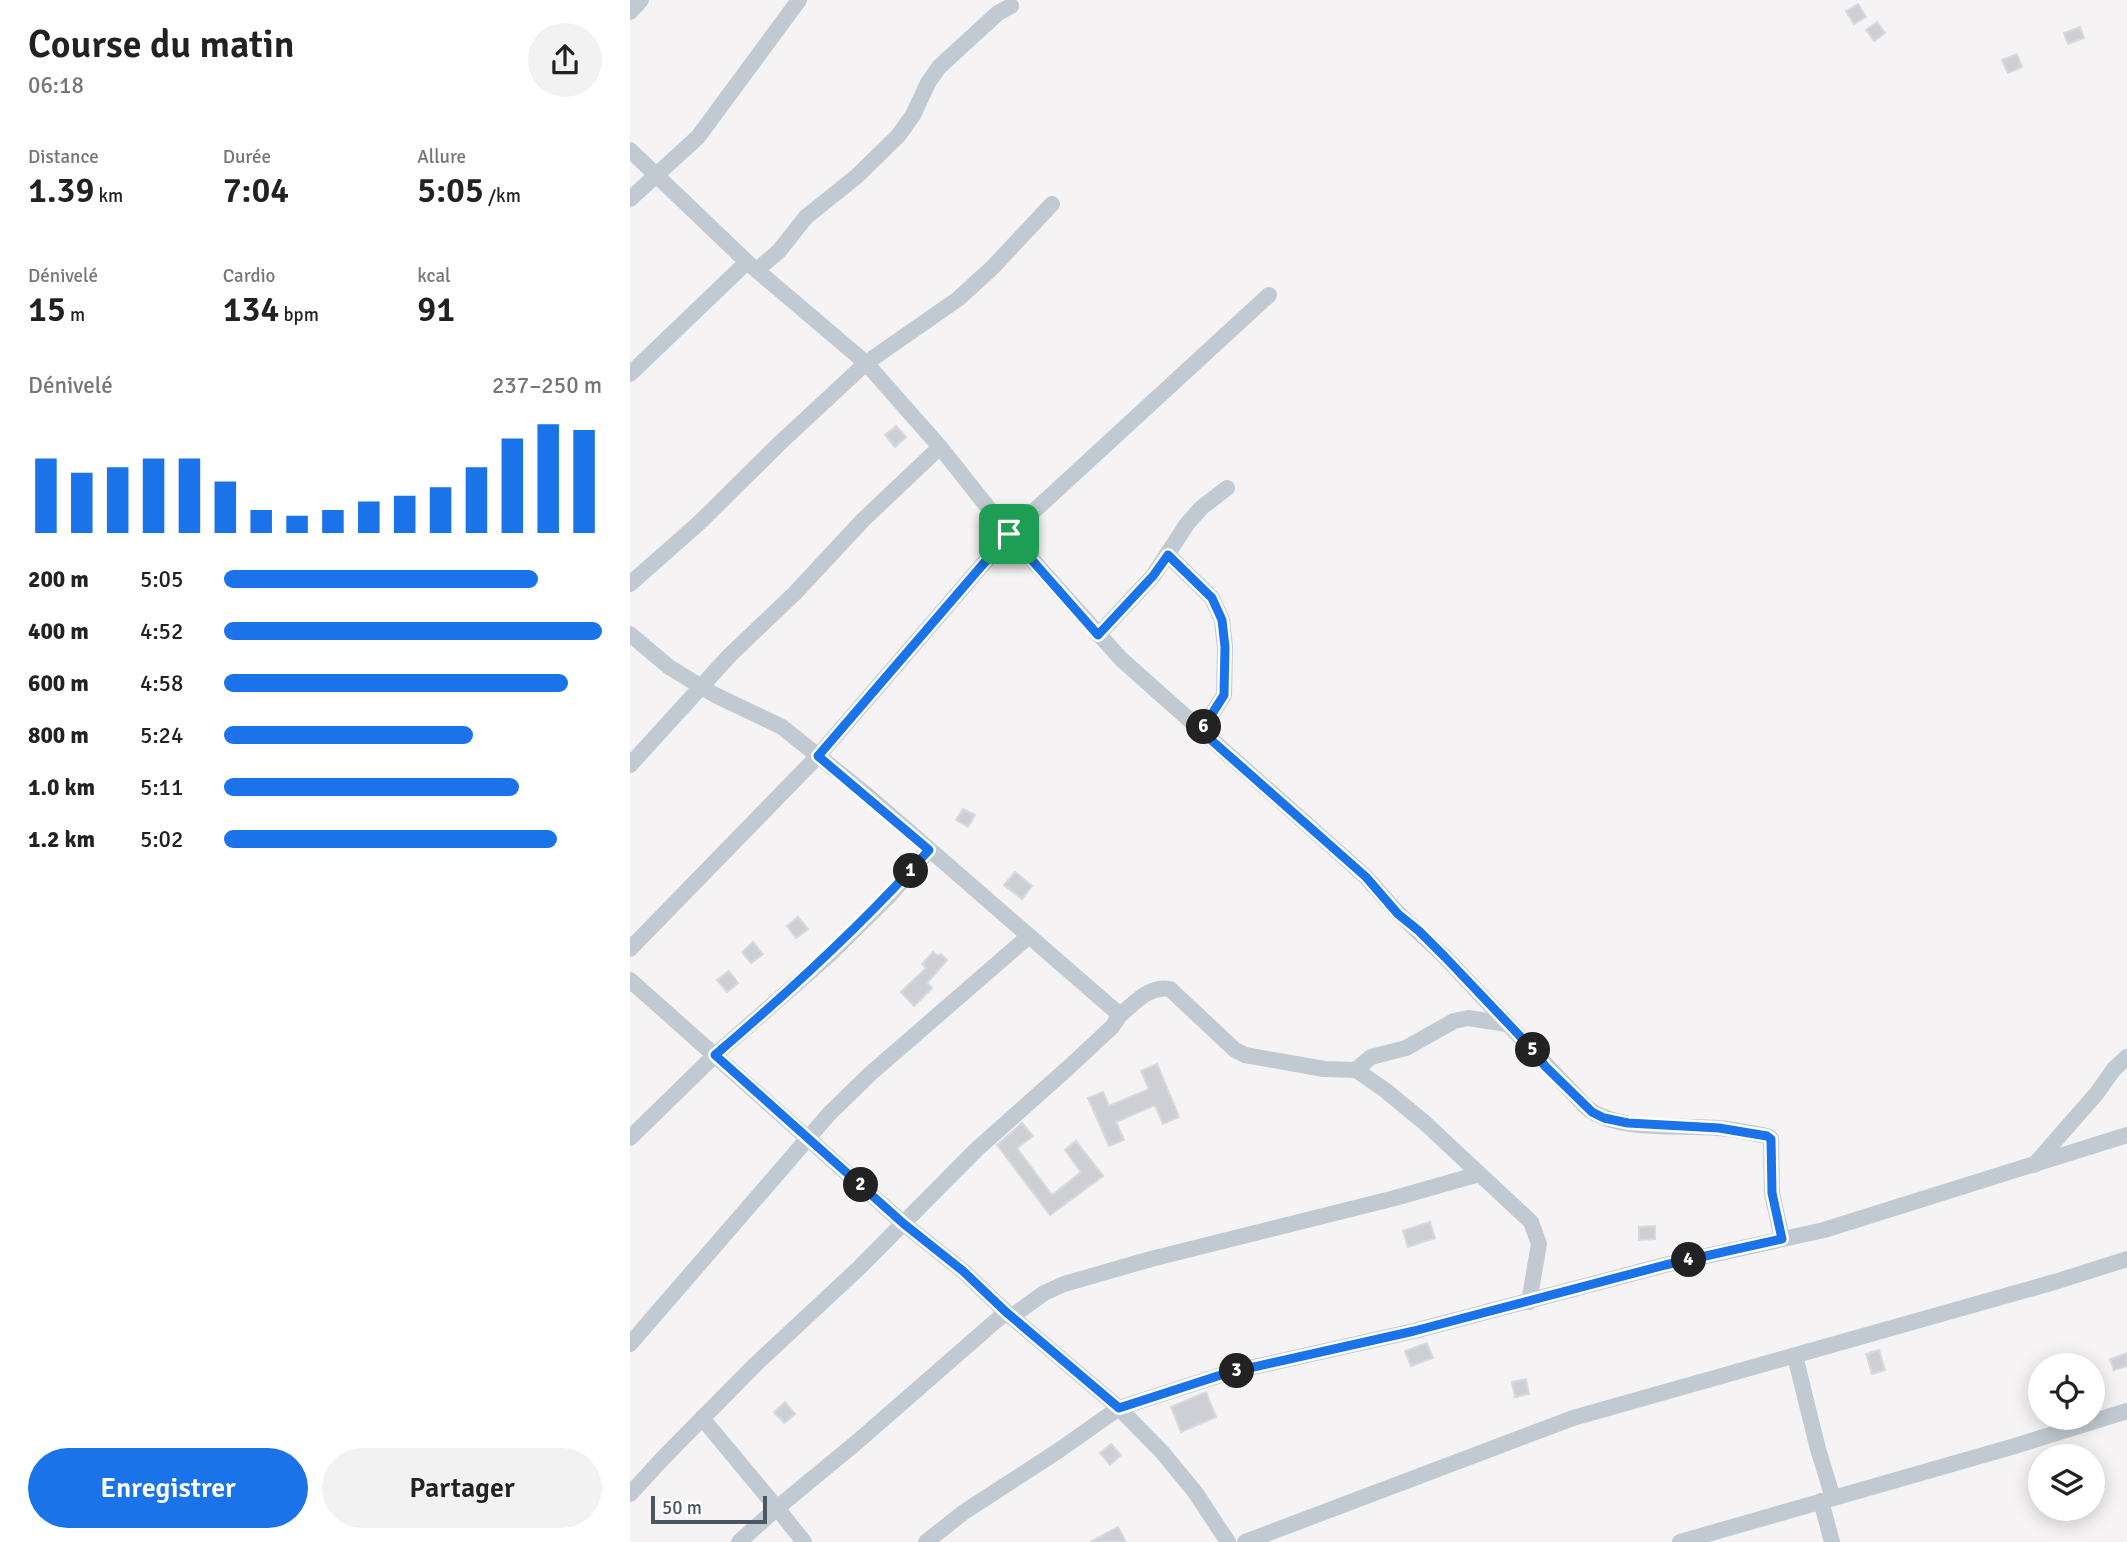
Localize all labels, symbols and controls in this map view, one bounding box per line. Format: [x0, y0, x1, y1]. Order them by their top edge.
text: Course du matin [28, 21, 295, 68]
button: share [528, 23, 602, 97]
text: 06:18 [28, 71, 84, 100]
text: Distance [28, 145, 99, 169]
text: Durée [223, 145, 271, 169]
text: Allure [417, 145, 466, 169]
text: 1.39 [28, 169, 94, 212]
text: 7:04 [223, 169, 289, 212]
text: 5:05 [417, 169, 484, 212]
text: km [94, 184, 123, 208]
text: /km [484, 184, 521, 208]
text: Dénivelé [28, 264, 98, 288]
text: Cardio [223, 264, 275, 288]
text: kcal [417, 264, 451, 288]
text: 15 [28, 288, 66, 331]
text: 134 [223, 288, 279, 331]
text: 91 [417, 288, 455, 331]
text: m [66, 303, 85, 327]
text: bpm [279, 303, 319, 327]
text: Dénivelé [28, 371, 113, 400]
text: 237–250 m [492, 371, 602, 400]
pin [979, 504, 1039, 564]
icon: arrive [990, 515, 1028, 553]
text: 200 m [28, 565, 89, 594]
text: 5:05 [140, 565, 183, 594]
text: 400 m [28, 617, 89, 646]
text: 4:52 [140, 617, 183, 646]
text: 600 m [28, 669, 89, 698]
text: 4:58 [140, 669, 183, 698]
pin: 6 [1186, 710, 1222, 744]
text: 6 [1198, 714, 1209, 738]
text: 800 m [28, 721, 89, 750]
text: 5:24 [140, 721, 183, 750]
text: 1.0 km [28, 773, 95, 802]
text: 5:11 [140, 773, 183, 802]
text: 1.2 km [28, 825, 95, 854]
text: 5:02 [140, 825, 183, 854]
pin: 1 [894, 854, 928, 888]
text: 1 [905, 858, 916, 882]
pin: 5 [1516, 1032, 1550, 1068]
text: 5 [1527, 1037, 1538, 1061]
pin: 2 [844, 1168, 878, 1202]
text: 2 [855, 1172, 866, 1196]
pin: 4 [1672, 1242, 1706, 1278]
text: 4 [1683, 1247, 1694, 1271]
map controls [2028, 1353, 2105, 1521]
button: locate [2028, 1353, 2105, 1430]
pin: 3 [1220, 1354, 1254, 1388]
text: 3 [1231, 1358, 1242, 1382]
button: layers [2028, 1444, 2105, 1521]
button: Enregistrer [28, 1448, 308, 1528]
button: Partager [322, 1448, 602, 1528]
scale bar [651, 1493, 766, 1525]
text: 50 m [662, 1496, 702, 1520]

